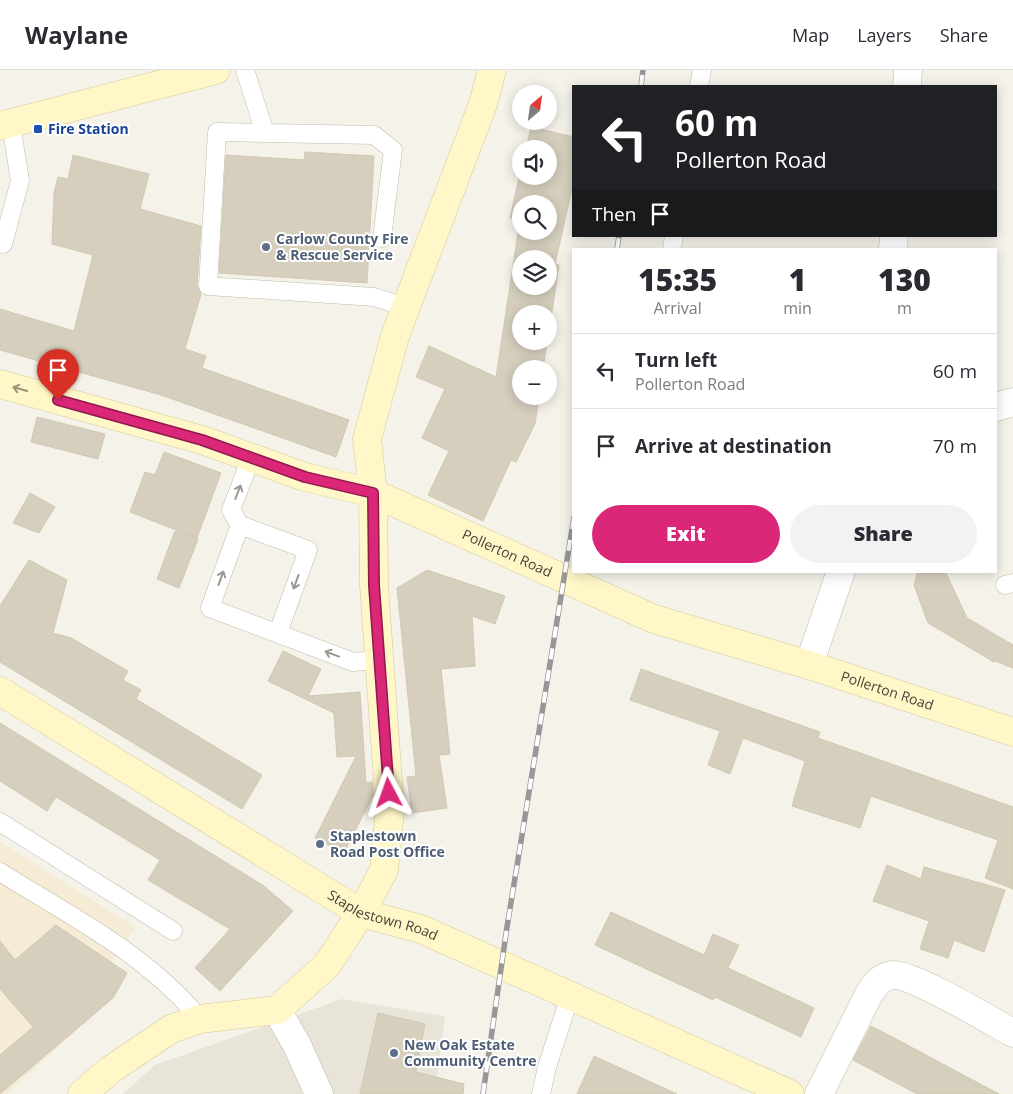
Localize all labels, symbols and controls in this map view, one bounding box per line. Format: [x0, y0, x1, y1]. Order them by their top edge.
text: Waylane [25, 18, 128, 51]
text: Map [792, 23, 829, 47]
text: Layers [857, 23, 912, 47]
text: Share [940, 23, 988, 47]
north arrow [512, 85, 558, 130]
map controls [512, 85, 557, 405]
text: 60 m [675, 99, 758, 146]
icon: left [592, 105, 657, 170]
place label: Fire Station [48, 119, 129, 138]
marker: Fire Station [32, 123, 44, 135]
button: sound [512, 140, 557, 185]
text: Pollerton Road [675, 144, 827, 174]
button: search [512, 195, 557, 240]
icon: arrive [646, 200, 674, 228]
text: Then [592, 201, 636, 227]
place label: Carlow County Fire & Rescue Service [276, 229, 409, 264]
marker: Carlow County Fire & Rescue Service [260, 241, 272, 253]
button: layers [512, 250, 557, 295]
text: 15:35 [638, 259, 717, 300]
text: 1 [789, 259, 806, 300]
text: 130 [878, 259, 931, 300]
text: Arrival [654, 297, 702, 319]
text: min [783, 297, 812, 319]
text: m [897, 297, 912, 319]
button: + [512, 305, 557, 350]
text: Turn left [635, 347, 717, 373]
pin [37, 349, 79, 400]
icon: arrive [44, 356, 72, 384]
icon: left [592, 357, 620, 385]
text: 60 m [933, 358, 977, 384]
button: − [512, 360, 557, 405]
text: Pollerton Road [635, 373, 745, 395]
one-way arrow [12, 384, 28, 394]
icon: arrive [592, 432, 620, 460]
text: Arrive at destination [635, 433, 832, 459]
text: 70 m [933, 433, 977, 459]
one-way arrow [233, 485, 243, 500]
button: Exit [592, 505, 780, 563]
button: Share [790, 505, 977, 563]
street label: Pollerton Road [459, 524, 555, 581]
one-way arrow [217, 571, 226, 586]
one-way arrow [291, 574, 300, 589]
one-way arrow [325, 649, 340, 658]
street label: Pollerton Road [839, 666, 936, 714]
position arrow [362, 766, 414, 818]
place label: Staplestown Road Post Office [330, 826, 445, 861]
marker: Staplestown Road Post Office [314, 838, 326, 850]
street label: Staplestown Road [324, 885, 441, 944]
place label: New Oak Estate Community Centre [404, 1035, 537, 1070]
marker: New Oak Estate Community Centre [388, 1047, 400, 1059]

